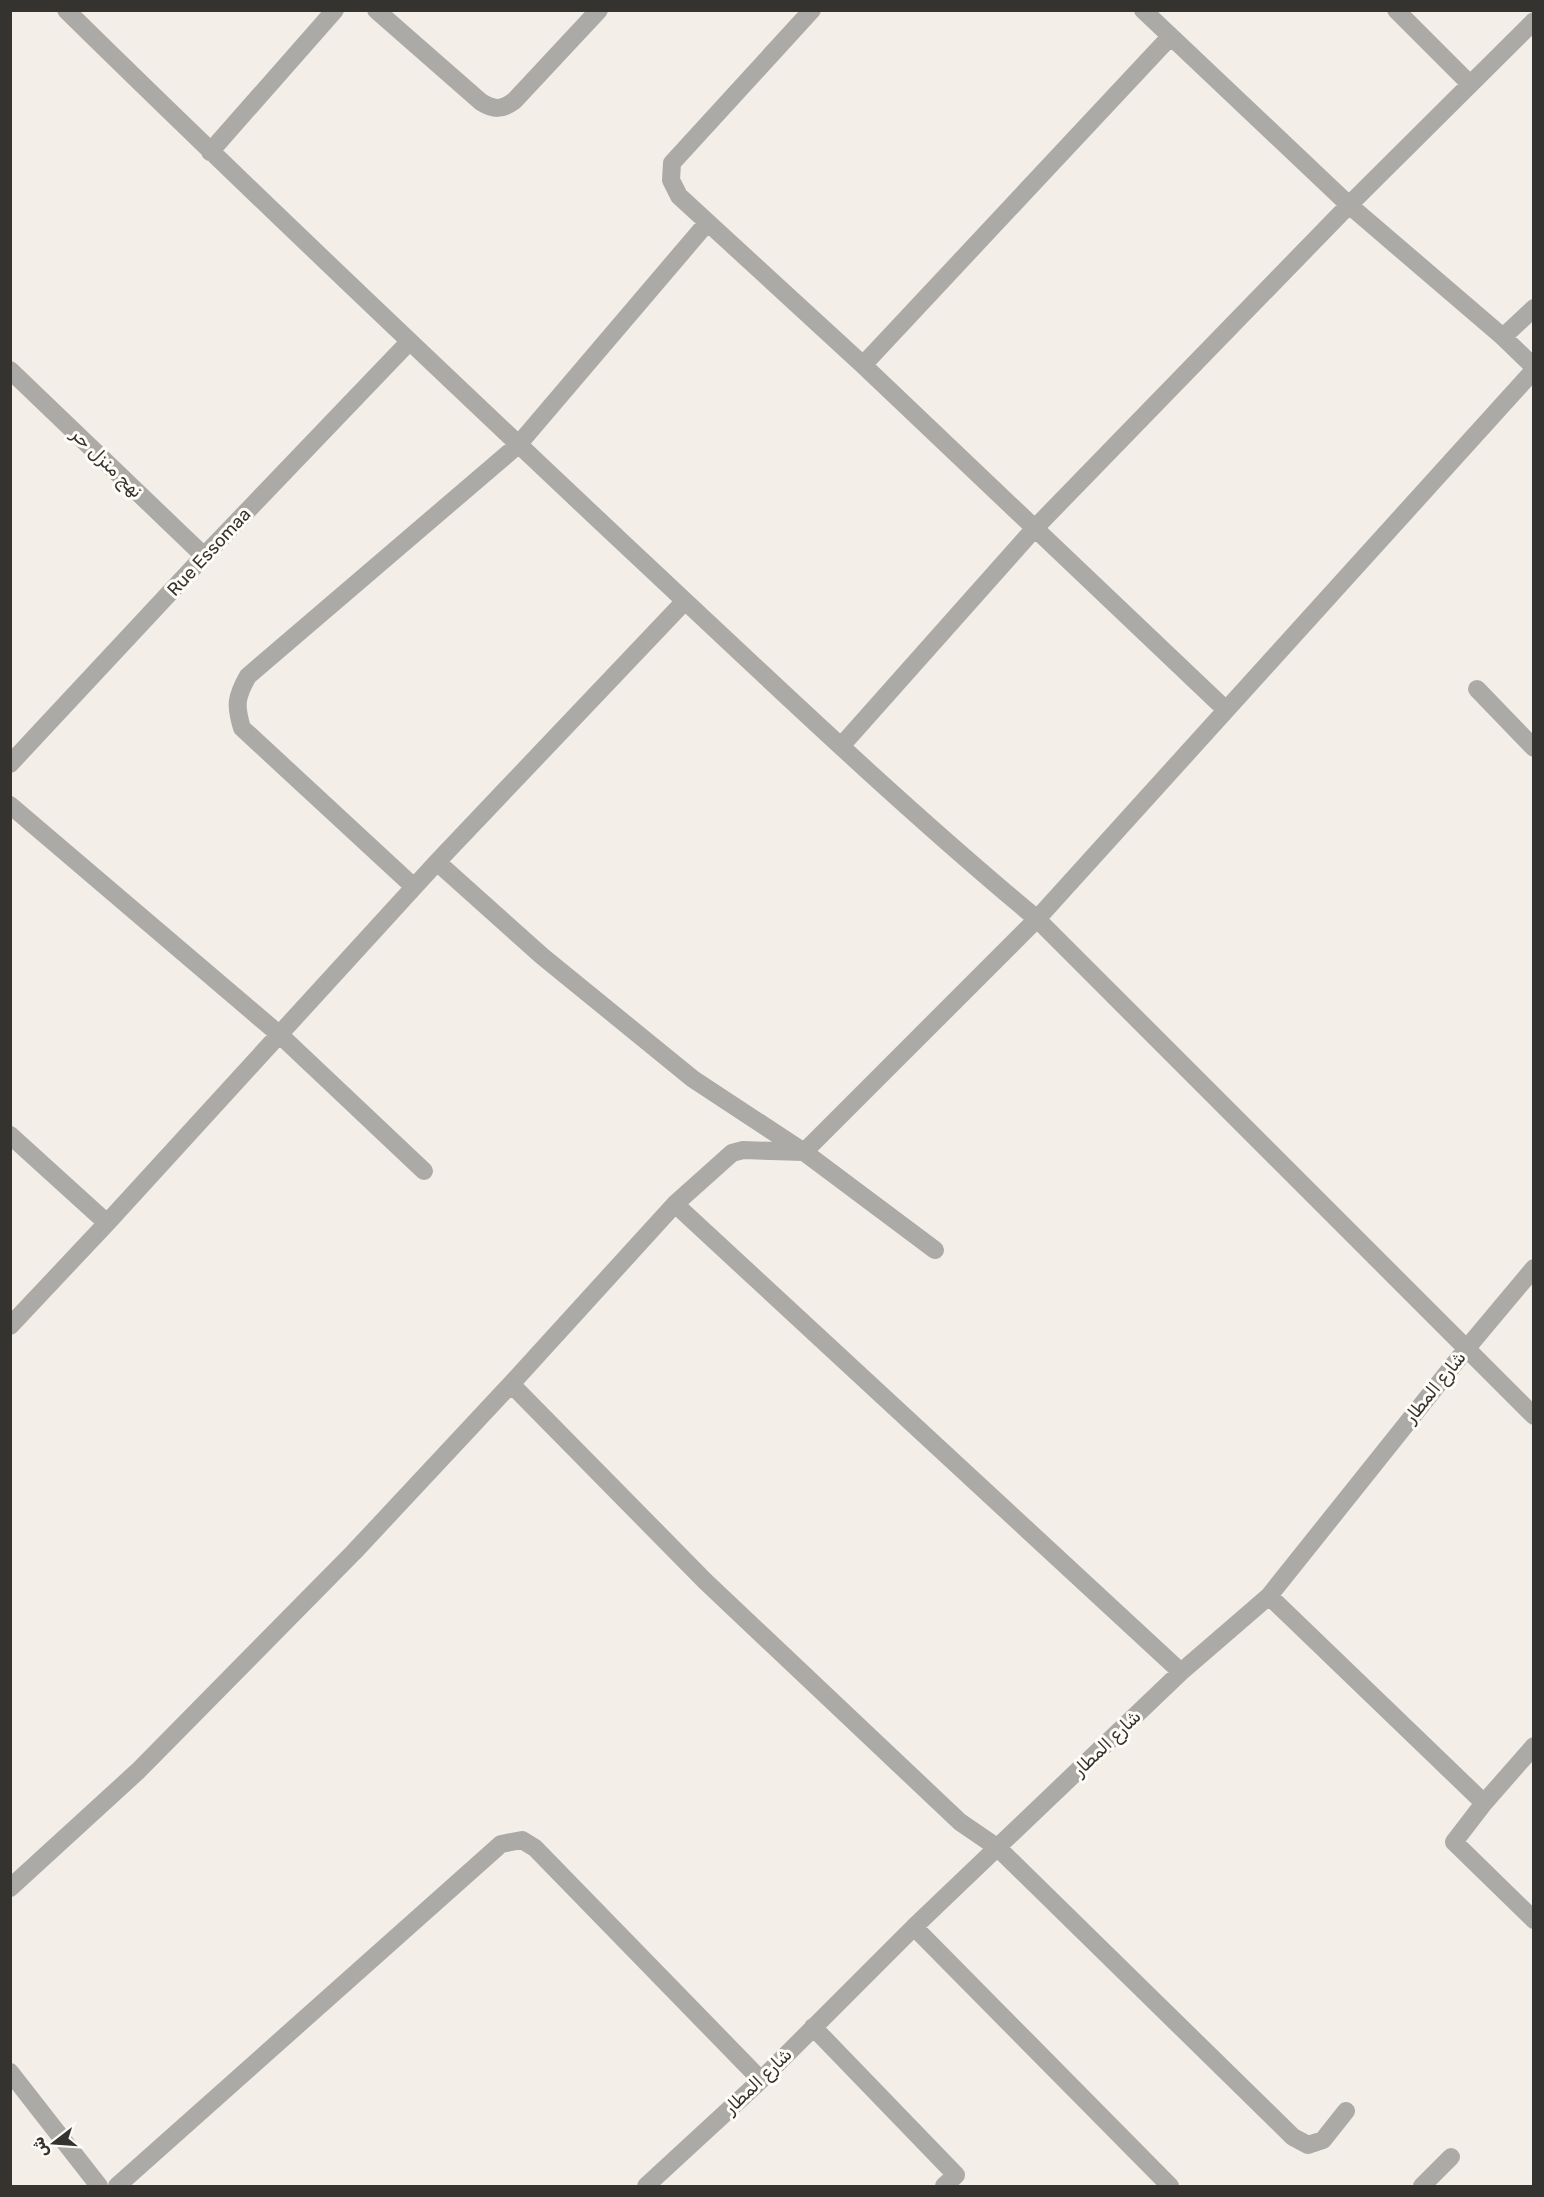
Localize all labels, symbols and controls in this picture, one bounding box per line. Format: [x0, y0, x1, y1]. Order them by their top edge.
street label: نهج منزل حر [65, 423, 147, 503]
street label: Rue Essomaa [163, 503, 255, 601]
street label: شارع المطار [1399, 1347, 1471, 1429]
street label: شارع المطار [1068, 1705, 1146, 1782]
street label: شارع المطار [719, 2043, 797, 2120]
north arrow [24, 2113, 84, 2173]
text: ش [28, 2135, 52, 2160]

